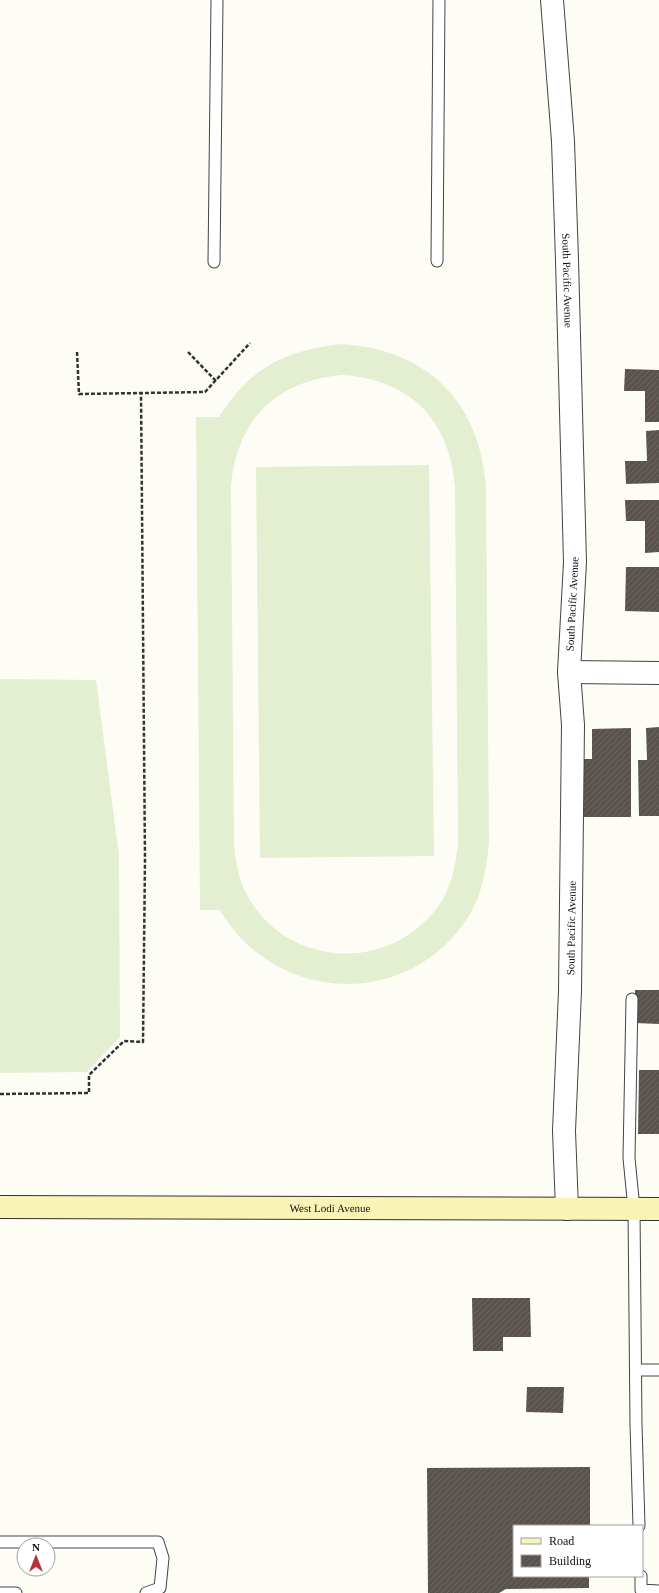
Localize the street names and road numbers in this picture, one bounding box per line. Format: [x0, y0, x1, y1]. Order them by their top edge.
street label: South Pacific Avenue [560, 233, 575, 328]
street label: South Pacific Avenue [564, 556, 580, 651]
street label: South Pacific Avenue [564, 881, 578, 975]
street label: West Lodi Avenue [290, 1202, 371, 1214]

